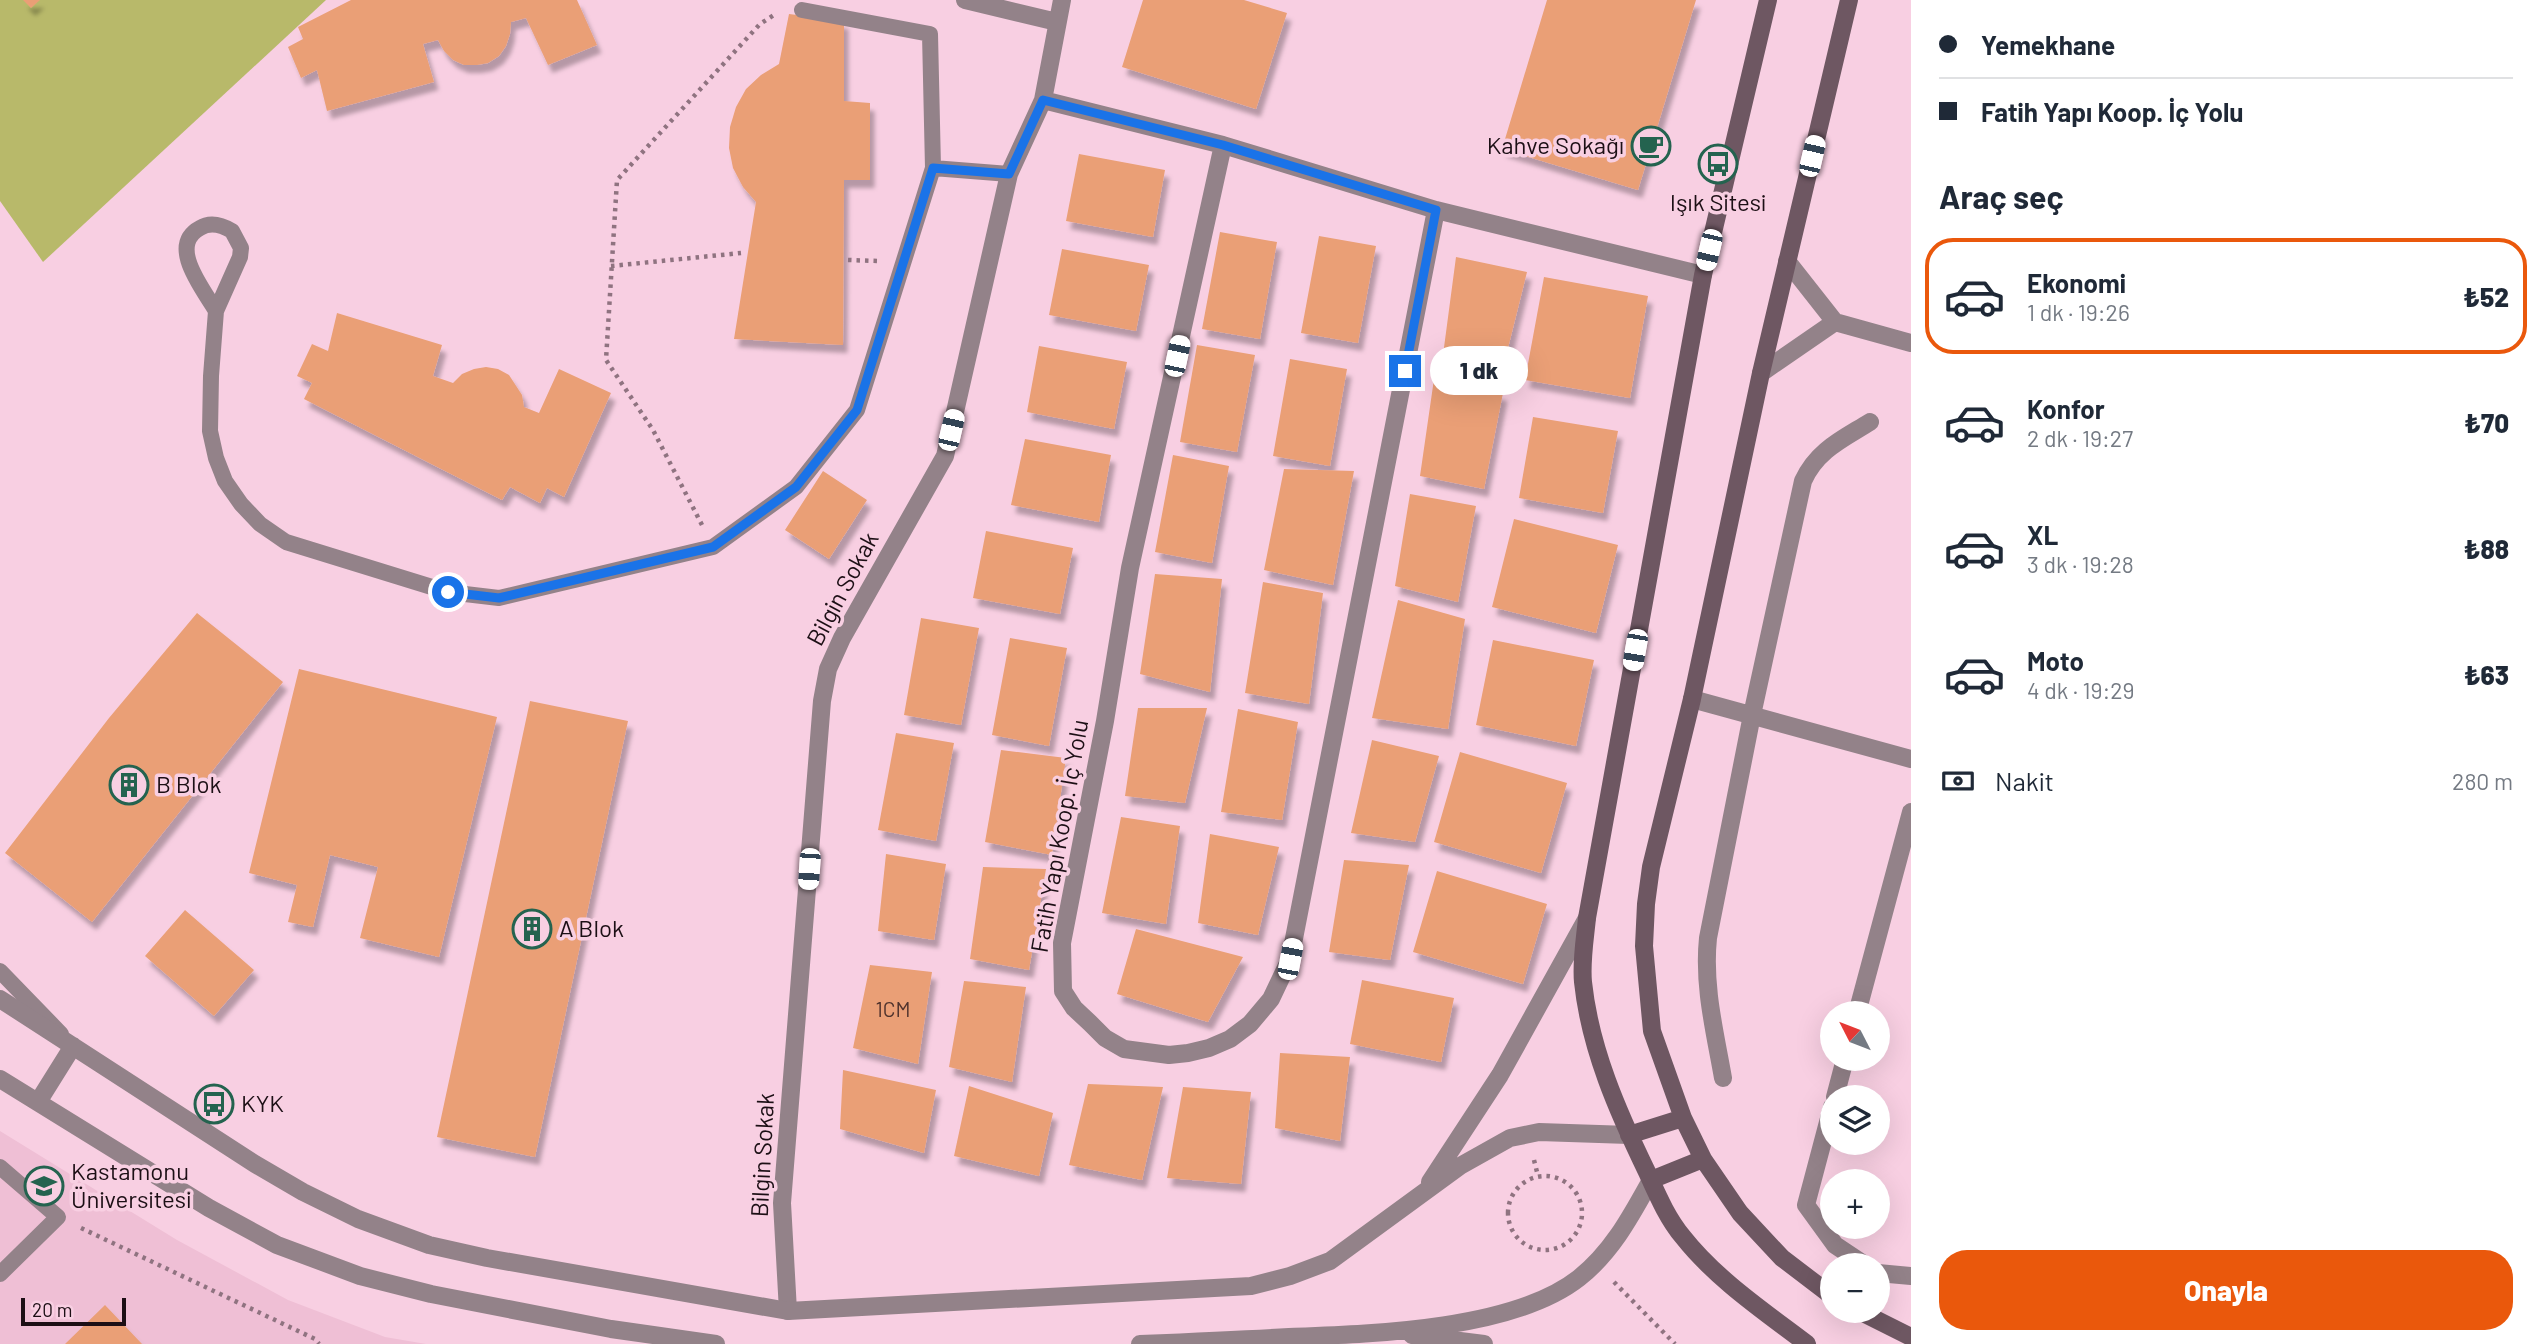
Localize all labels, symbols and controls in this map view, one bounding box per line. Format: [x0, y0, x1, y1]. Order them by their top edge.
text: Yemekhane [1981, 29, 2115, 60]
text: Fatih Yapı Koop. İç Yolu [1981, 96, 2243, 127]
cafe icon: Kahve Sokağı [1630, 125, 1672, 167]
place label: Kahve Sokağı [1487, 130, 1624, 159]
car [1798, 133, 1827, 179]
bus stop icon: Işık Sitesi [1697, 143, 1739, 185]
text: Araç seç [1939, 177, 2064, 215]
place label: Işık Sitesi [1670, 187, 1766, 216]
car [1695, 227, 1724, 273]
icon: car [1943, 265, 2006, 328]
text: Ekonomi [2027, 267, 2126, 298]
text: ₺52 [2463, 281, 2509, 312]
text: 1 dk · 19:26 [2027, 298, 2130, 326]
car [1163, 333, 1192, 379]
callout: 1 dk [1430, 346, 1528, 396]
route end [1389, 355, 1421, 387]
text: 1 dk [1460, 356, 1498, 384]
icon: car [1943, 391, 2006, 454]
text: Konfor [2027, 393, 2105, 424]
car [937, 407, 966, 453]
text: ₺70 [2464, 407, 2509, 438]
text: 2 dk · 19:27 [2027, 424, 2133, 452]
icon: car [1943, 517, 2006, 580]
text: XL [2027, 519, 2058, 550]
street label: Bilgin Sokak [800, 527, 884, 650]
text: ₺88 [2463, 533, 2509, 564]
text: 3 dk · 19:28 [2027, 550, 2134, 578]
route start [432, 576, 464, 608]
car [1622, 627, 1649, 673]
icon: car [1943, 643, 2006, 706]
text: Moto [2027, 645, 2084, 676]
text: ₺63 [2464, 659, 2509, 690]
text: 4 dk · 19:29 [2027, 676, 2135, 704]
street label: Fatih Yapı Koop. İç Yolu [1024, 717, 1093, 955]
icon: cash [1939, 762, 1977, 800]
building icon: B Blok [108, 764, 150, 806]
text: Nakit [1995, 765, 2054, 796]
text: 280 m [2452, 767, 2513, 795]
place label: B Blok [156, 769, 222, 798]
car [798, 847, 821, 891]
building icon: A Blok [511, 908, 553, 950]
place label: A Blok [559, 913, 624, 942]
car [1276, 936, 1305, 982]
house number: 1CM [875, 996, 911, 1021]
north arrow [1820, 1001, 1890, 1071]
map controls [1820, 1001, 1890, 1323]
bus stop icon: KYK [193, 1083, 235, 1125]
button: layers [1820, 1085, 1890, 1155]
place label: KYK [241, 1088, 284, 1117]
street label: Bilgin Sokak [744, 1092, 779, 1218]
place label: Kastamonu Üniversitesi [71, 1156, 191, 1213]
school or university icon: Kastamonu Üniversitesi [23, 1165, 65, 1207]
button: + [1820, 1169, 1890, 1239]
button: Onayla [1939, 1250, 2513, 1330]
button: − [1820, 1253, 1890, 1323]
scale bar [21, 1295, 126, 1327]
text: 20 m [32, 1298, 72, 1321]

